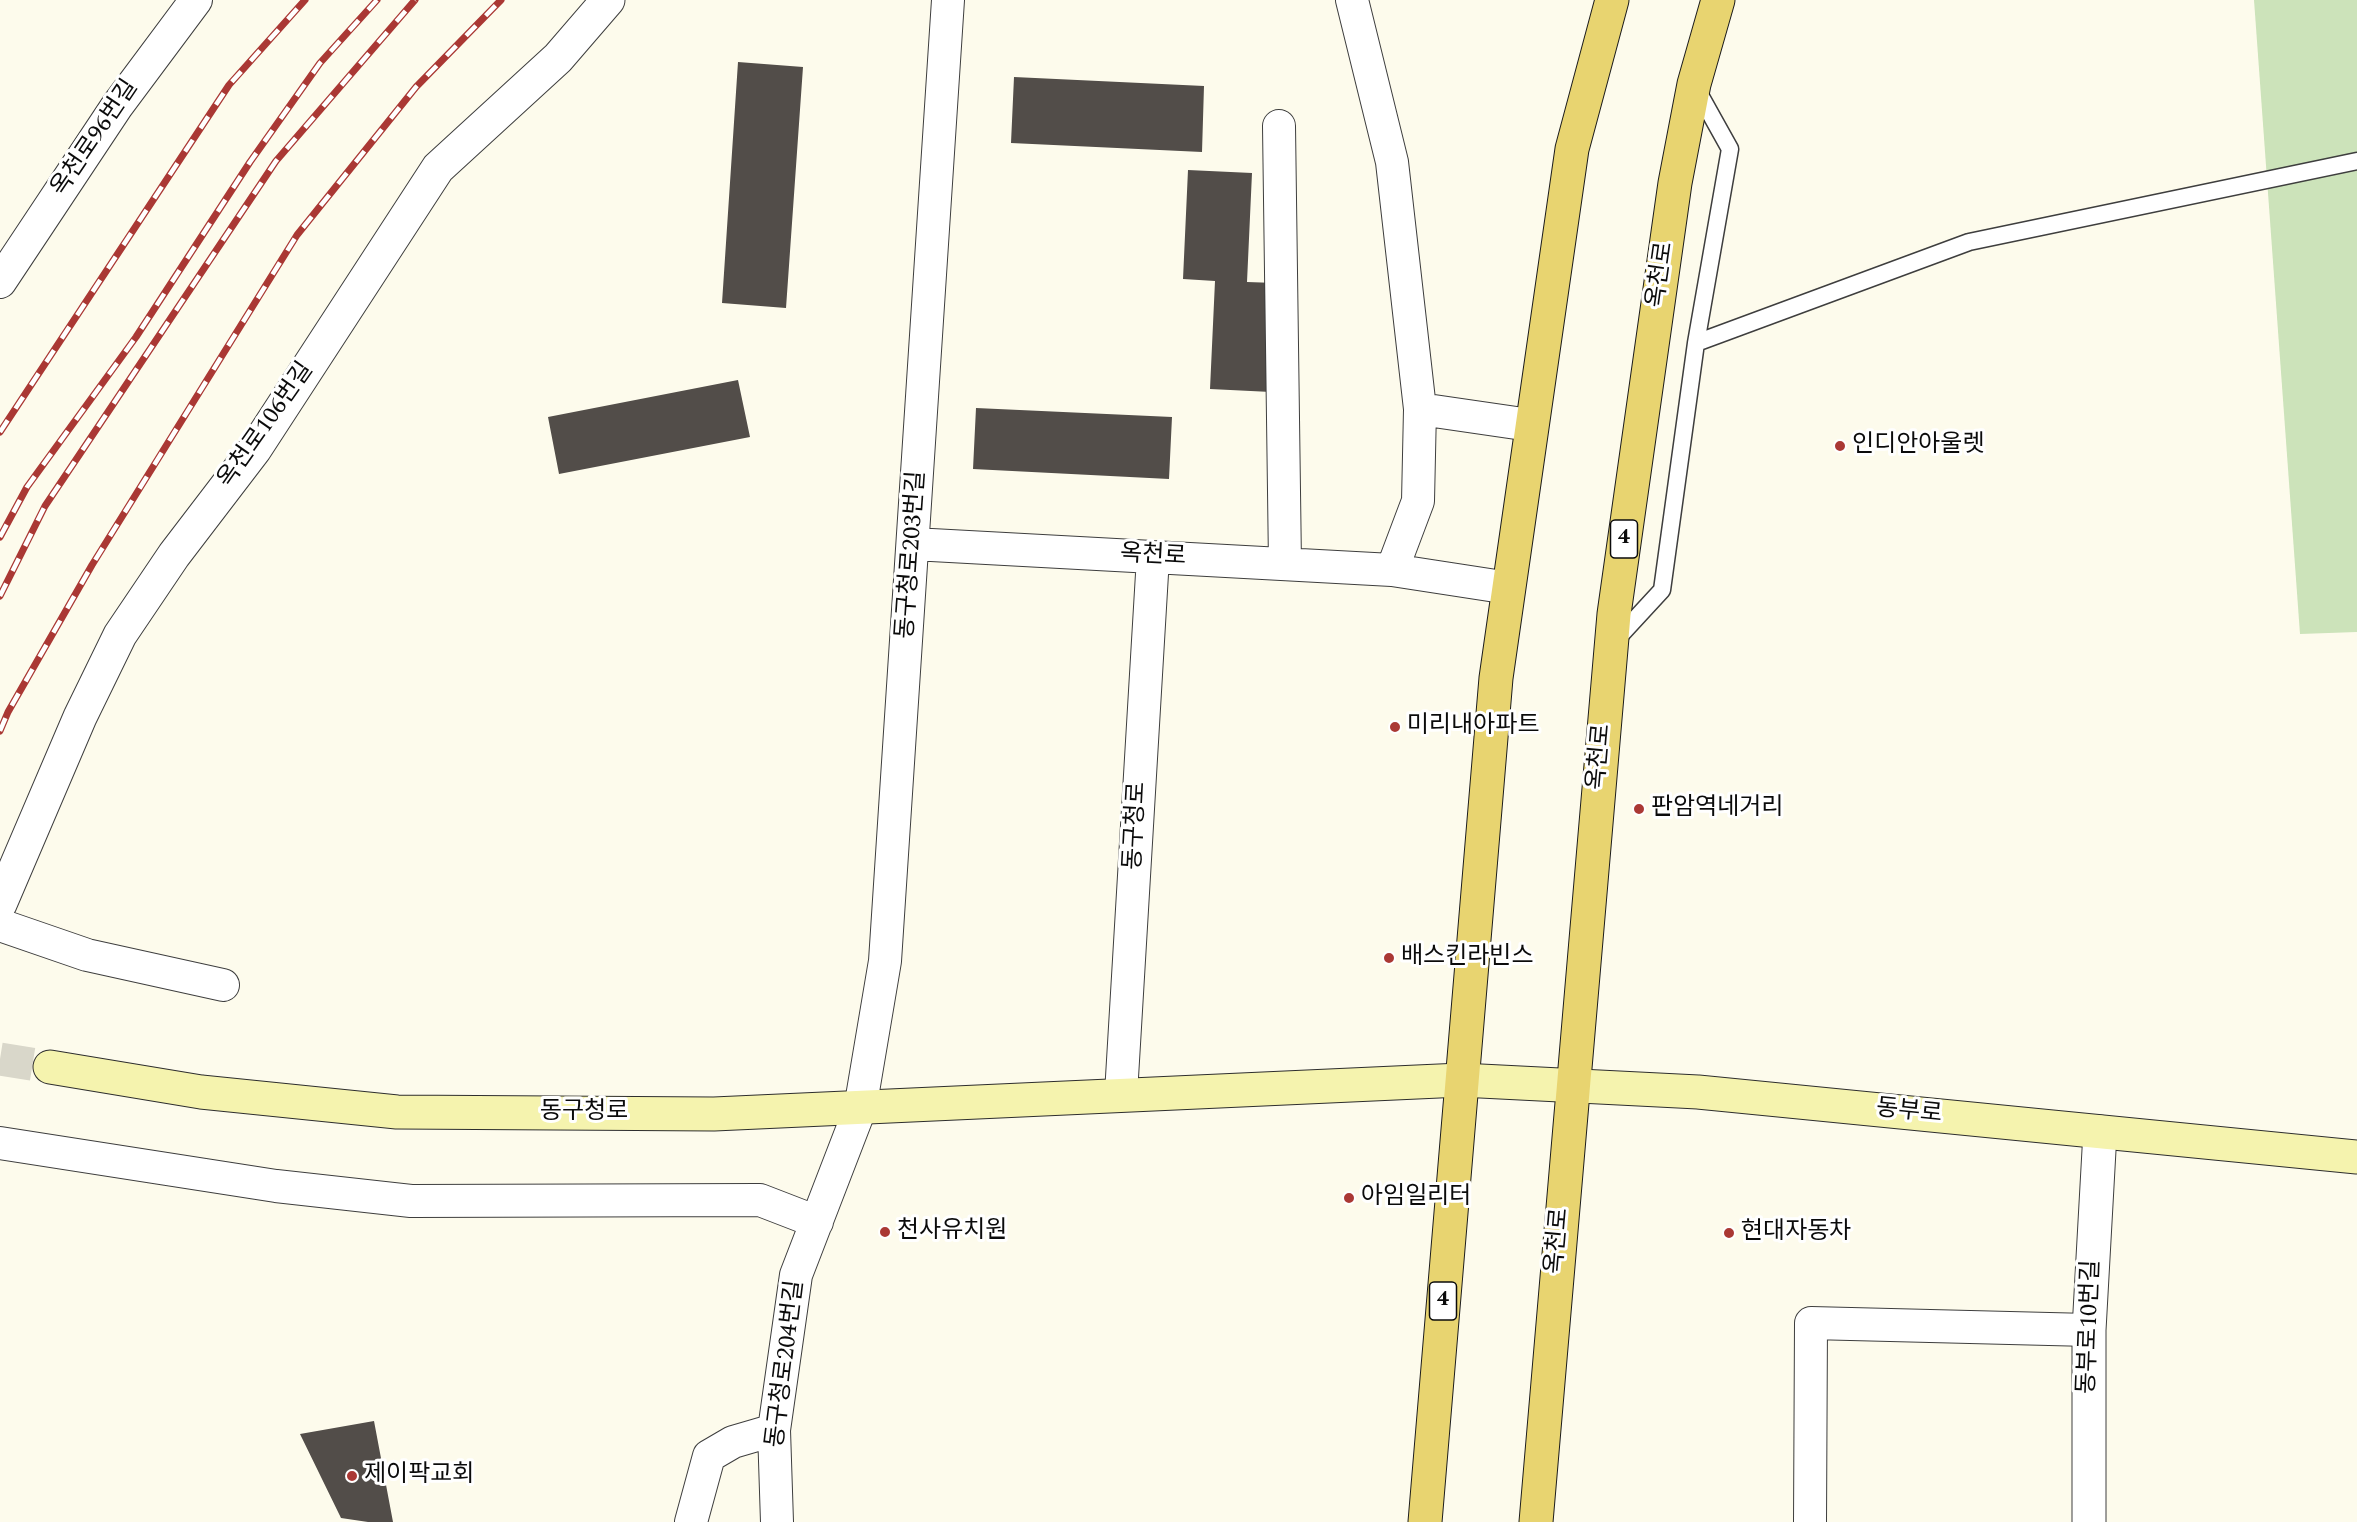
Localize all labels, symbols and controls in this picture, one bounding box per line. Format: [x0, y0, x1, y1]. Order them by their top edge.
street label: 옥천로96번길 [46, 75, 146, 203]
street label: 옥천로 [1643, 240, 1681, 310]
street label: 옥천로106번길 [213, 358, 321, 494]
place label: 인디안아울렛 [1852, 432, 1984, 460]
marker: 인디안아울렛 [1833, 439, 1847, 453]
street label: 동구청로203번길 [893, 470, 933, 640]
road number: 4 [1610, 520, 1638, 558]
street label: 옥천로 [1119, 541, 1187, 573]
place label: 미리내아파트 [1407, 713, 1539, 741]
marker: 미리내아파트 [1388, 720, 1402, 734]
street label: 옥천로 [1584, 723, 1618, 791]
street label: 동구청로 [1120, 781, 1154, 871]
place label: 판암역네거리 [1651, 795, 1783, 823]
marker: 판암역네거리 [1632, 802, 1646, 816]
place label: 배스킨라빈스 [1401, 944, 1533, 972]
marker: 배스킨라빈스 [1382, 951, 1396, 965]
street label: 동부로 [1875, 1095, 1943, 1131]
street label: 동구청로 [540, 1099, 628, 1127]
place label: 아임일리터 [1361, 1184, 1471, 1212]
marker: 아임일리터 [1342, 1191, 1356, 1205]
street label: 옥천로 [1542, 1207, 1576, 1275]
place label: 천사유치원 [897, 1218, 1007, 1246]
place label: 현대자동차 [1741, 1219, 1851, 1247]
marker: 천사유치원 [878, 1225, 892, 1239]
marker: 현대자동차 [1722, 1226, 1736, 1240]
street label: 동부로10번길 [2074, 1259, 2108, 1395]
street label: 동구청로204번길 [762, 1279, 812, 1449]
road number: 4 [1430, 1282, 1456, 1320]
place label: 제이팍교회 [364, 1462, 474, 1490]
marker: 제이팍교회 [345, 1469, 359, 1483]

